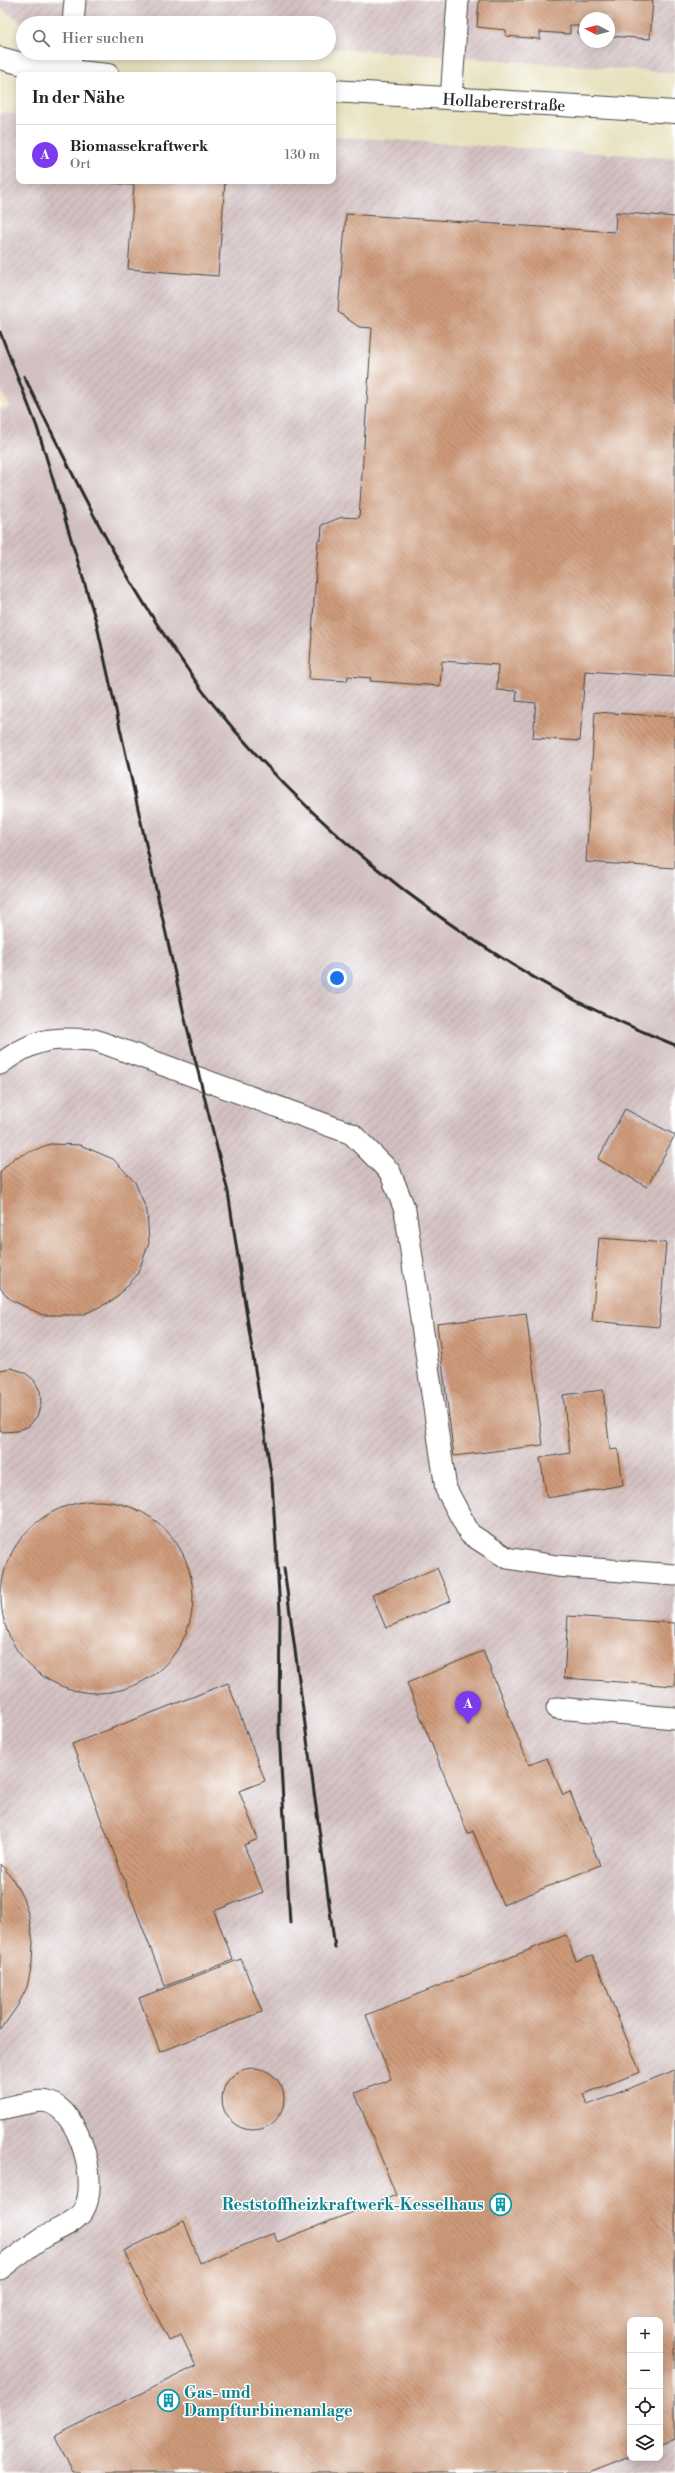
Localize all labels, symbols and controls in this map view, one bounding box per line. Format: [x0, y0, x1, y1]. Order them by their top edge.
north arrow [579, 12, 615, 48]
search box [16, 16, 336, 60]
icon: search [30, 27, 52, 49]
text: Hier suchen [62, 29, 144, 48]
text: In der Nähe [32, 87, 125, 109]
street label: Hollabererstraße [442, 90, 566, 116]
text: Biomassekraftwerk [70, 137, 208, 156]
text: A [40, 147, 50, 163]
text: 130 m [285, 147, 320, 163]
text: Ort [70, 156, 91, 172]
your location [327, 968, 347, 988]
pin: A [455, 1691, 481, 1724]
building icon: Reststoffheizkraftwerk-Kesselhaus [487, 2191, 513, 2217]
place label: Reststoffheizkraftwerk-Kesselhaus [222, 2195, 484, 2215]
map controls [627, 2317, 663, 2461]
button: + [627, 2317, 663, 2353]
button: − [627, 2353, 663, 2389]
place label: Gas- und Dampfturbinenanlage [184, 2383, 353, 2421]
building icon: Gas- und Dampfturbinenanlage [156, 2388, 182, 2414]
button: locate [627, 2389, 663, 2425]
button: layers [627, 2425, 663, 2461]

